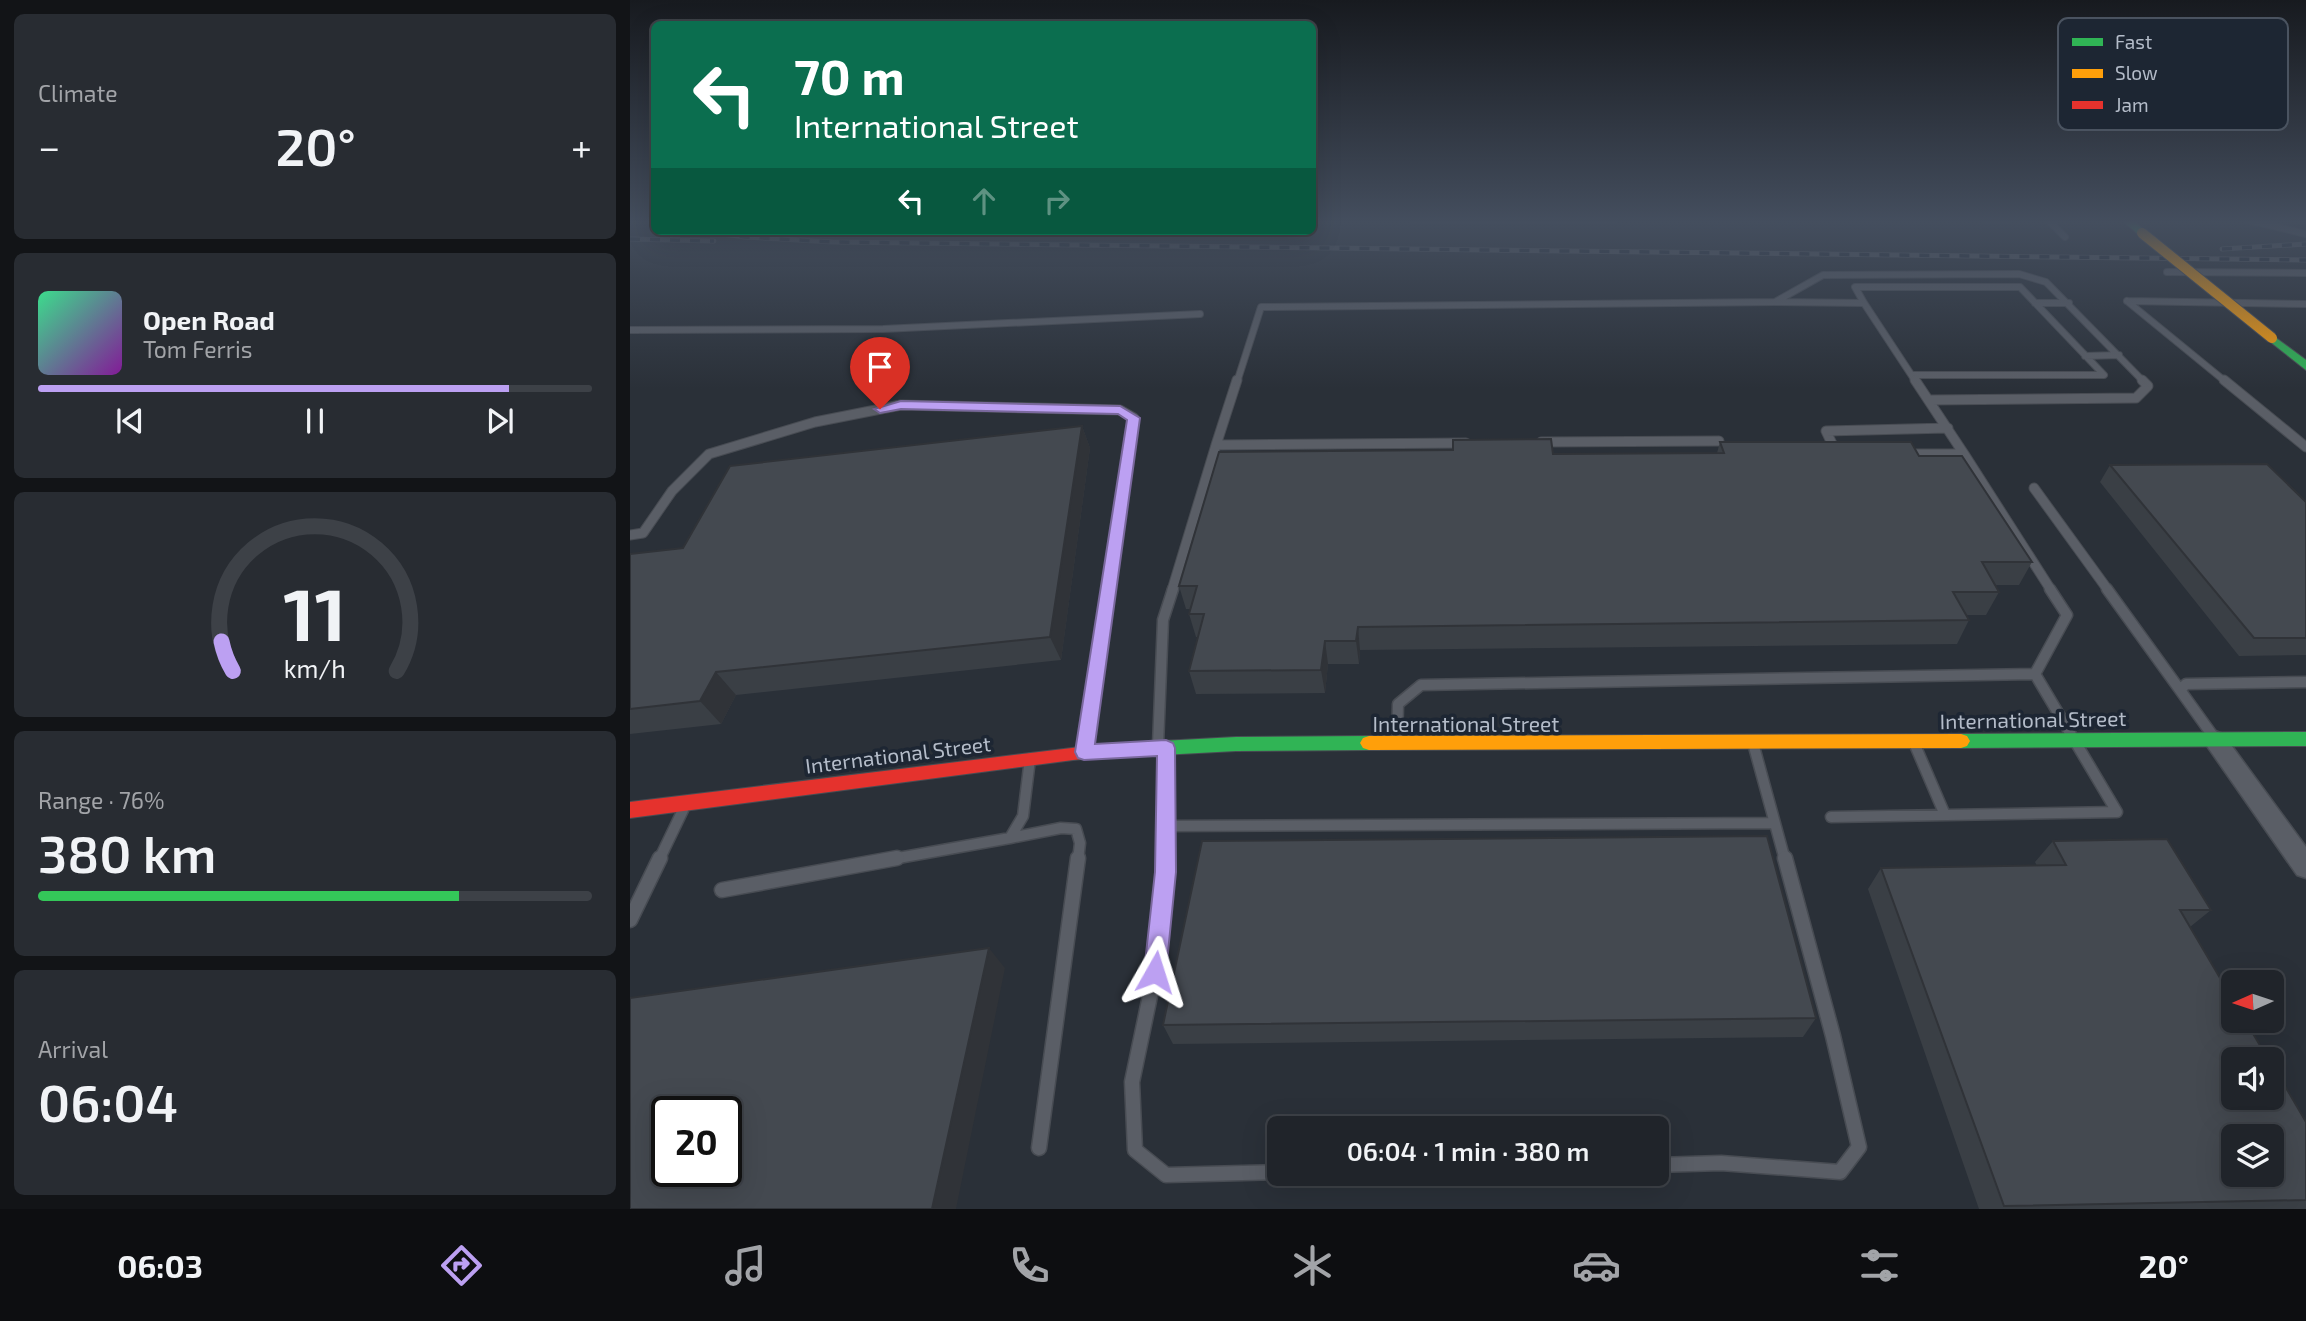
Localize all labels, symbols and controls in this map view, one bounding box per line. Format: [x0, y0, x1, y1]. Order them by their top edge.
legend [2058, 18, 2288, 130]
text: Fast [2115, 30, 2152, 53]
text: 70 m [794, 46, 905, 105]
icon: left [679, 49, 770, 140]
text: Slow [2115, 61, 2158, 84]
text: Climate [38, 79, 118, 107]
text: Jam [2115, 93, 2149, 116]
text: International Street [794, 106, 1079, 144]
text: 20° [275, 114, 356, 176]
text: − [38, 123, 60, 169]
text: + [571, 123, 592, 169]
icon: left [892, 182, 930, 220]
icon: ahead [965, 182, 1003, 220]
icon: right [1038, 182, 1076, 220]
text: Open Road [143, 304, 275, 335]
text: Tom Ferris [143, 335, 252, 363]
pin [850, 337, 910, 409]
icon: arrive [861, 348, 899, 386]
icon: previous [111, 402, 149, 440]
icon: pause [296, 402, 334, 440]
icon: next [481, 402, 519, 440]
text: 11 [284, 568, 346, 656]
text: km/h [284, 652, 346, 682]
street label: International Street [1939, 705, 2127, 733]
street label: International Street [1373, 711, 1559, 736]
street label: International Street [804, 730, 992, 778]
text: Range · 76% [38, 786, 164, 814]
text: 380 km [38, 821, 217, 883]
position arrow [1118, 935, 1192, 1009]
north arrow [2221, 970, 2284, 1032]
map controls [2221, 970, 2284, 1187]
text: Arrival [38, 1035, 108, 1063]
button: sound [2221, 1047, 2284, 1110]
text: 06:04 [38, 1070, 178, 1132]
speed limit sign: 20 [651, 1096, 742, 1187]
button: layers [2221, 1124, 2284, 1187]
text: 06:04 · 1 min · 380 m [1347, 1135, 1589, 1166]
icon: directions [437, 1241, 486, 1290]
icon: music [721, 1241, 770, 1290]
icon: phone [1005, 1241, 1054, 1290]
icon: climate [1288, 1241, 1337, 1290]
icon: car [1572, 1241, 1621, 1290]
icon: filters [1855, 1241, 1904, 1290]
text: 06:03 [117, 1246, 203, 1284]
text: 20° [2139, 1246, 2189, 1284]

